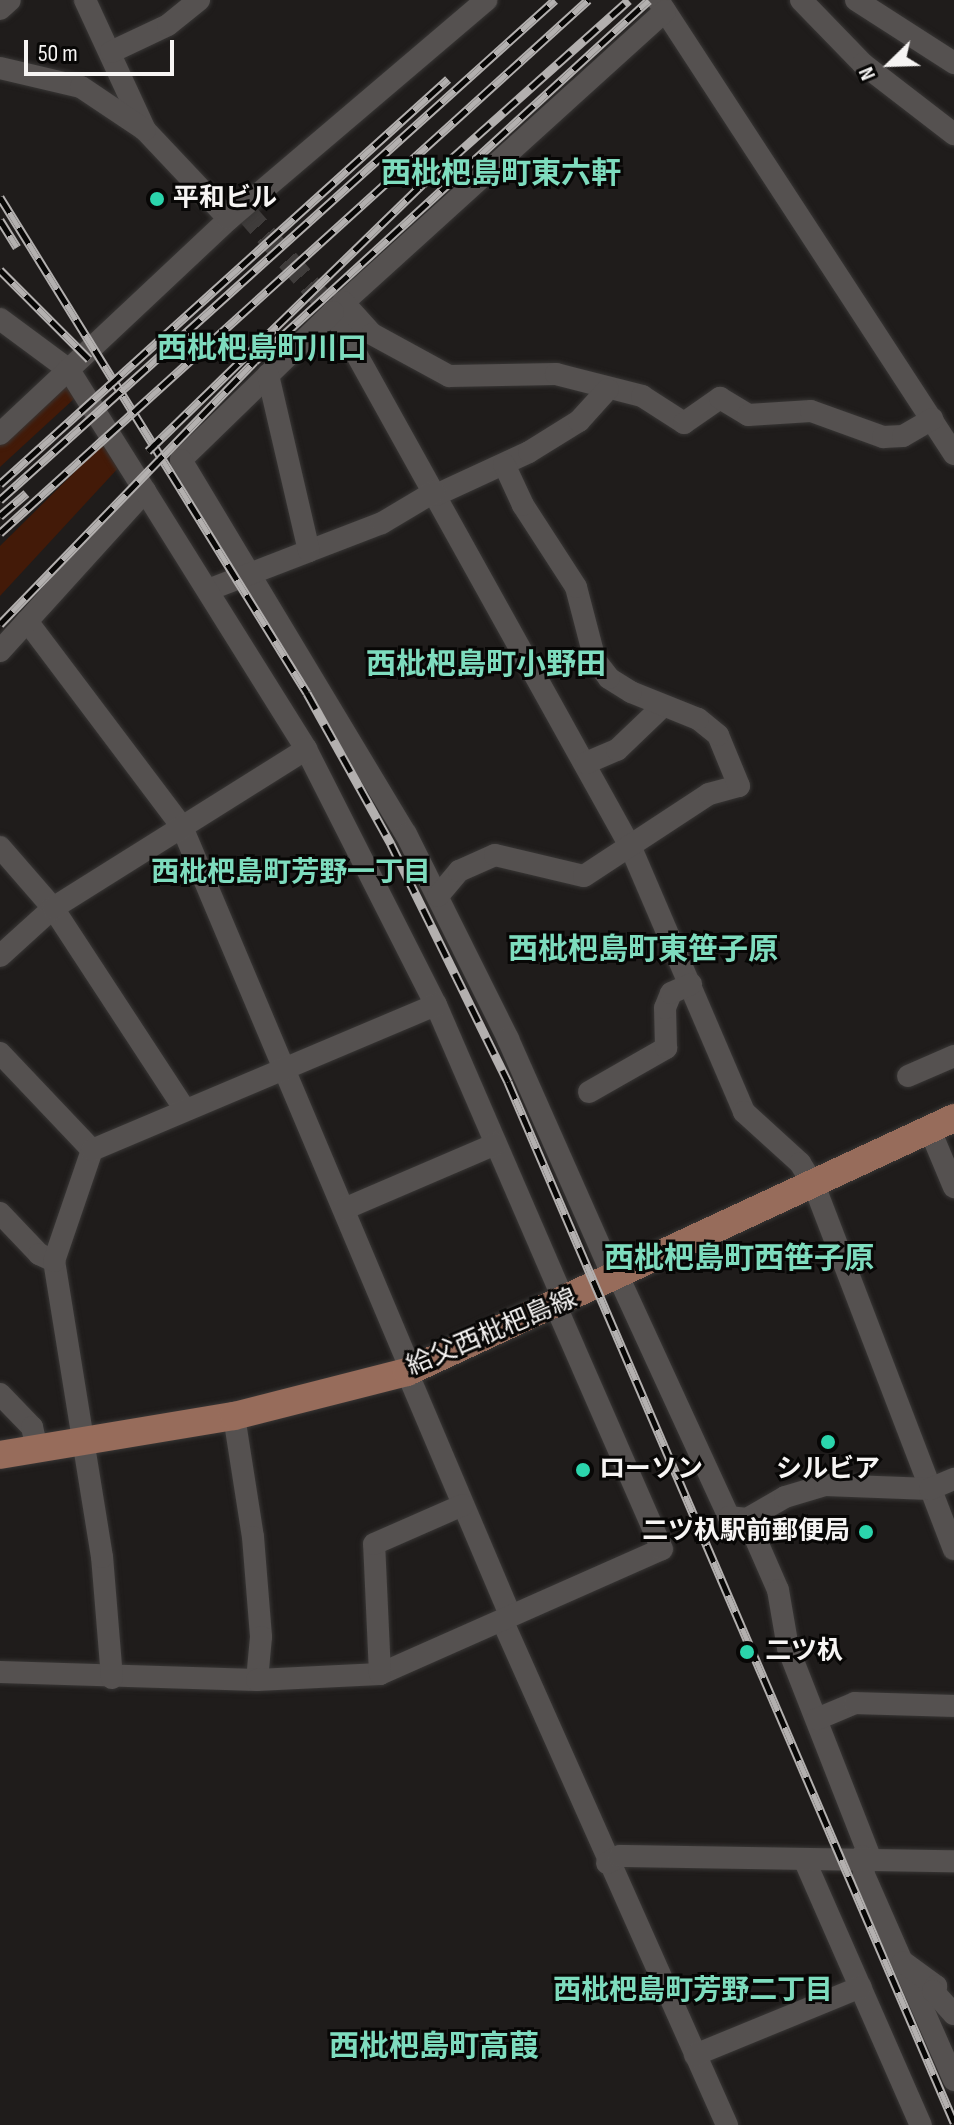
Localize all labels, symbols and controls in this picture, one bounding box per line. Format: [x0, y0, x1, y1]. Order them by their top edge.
scale bar [28, 24, 178, 74]
north arrow [850, 24, 930, 104]
text: 50 m [38, 39, 78, 68]
text: N [853, 63, 882, 84]
district label: 西枇杷島町東六軒 [381, 156, 621, 192]
place label: 平和ビル [173, 183, 277, 215]
marker: 平和ビル [148, 190, 166, 208]
district label: 西枇杷島町川口 [157, 331, 367, 367]
district label: 西枇杷島町小野田 [366, 647, 606, 683]
district label: 西枇杷島町芳野一丁目 [151, 856, 431, 890]
district label: 西枇杷島町東笹子原 [508, 932, 778, 968]
district label: 西枇杷島町西笹子原 [604, 1241, 874, 1277]
street label: 給父西枇杷島線 [402, 1283, 582, 1383]
marker: シルビア [819, 1433, 837, 1451]
place label: ローソン [599, 1454, 703, 1486]
place label: シルビア [776, 1454, 880, 1486]
marker: ローソン [574, 1461, 592, 1479]
place label: 二ツ杁駅前郵便局 [642, 1516, 850, 1548]
marker: 二ツ杁駅前郵便局 [857, 1523, 875, 1541]
place label: 二ツ杁 [765, 1636, 843, 1668]
marker: 二ツ杁 [736, 1641, 758, 1663]
district label: 西枇杷島町芳野二丁目 [553, 1974, 833, 2008]
district label: 西枇杷島町高葭 [329, 2029, 539, 2065]

